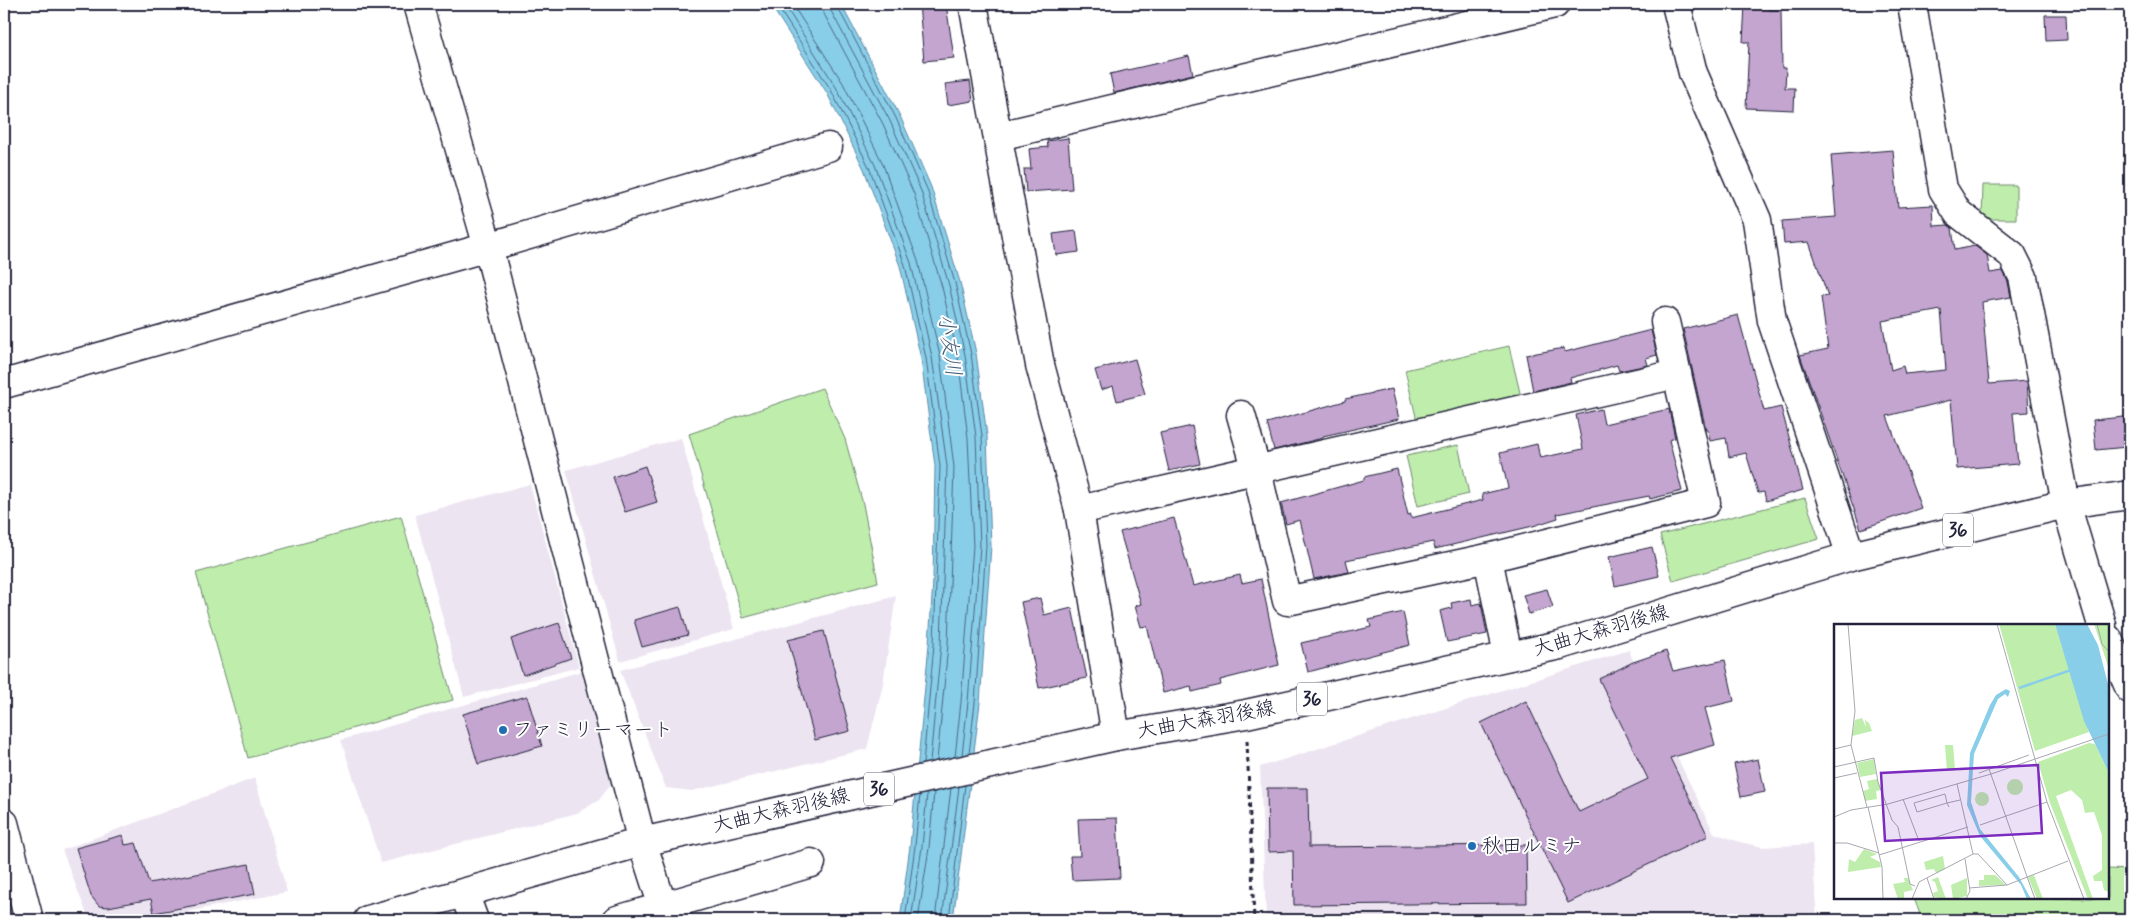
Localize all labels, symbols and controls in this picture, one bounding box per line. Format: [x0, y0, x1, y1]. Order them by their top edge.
water label: 小友川 [931, 312, 967, 378]
road number: 36 [1943, 514, 1973, 546]
street label: 大曲大森羽後線 [1530, 599, 1672, 663]
inset map [1834, 624, 2109, 899]
road number: 36 [1297, 682, 1327, 716]
street label: 大曲大森羽後線 [1135, 695, 1277, 745]
place label: ファミリーマート [513, 717, 673, 744]
marker: ファミリーマート [497, 724, 509, 736]
road number: 36 [864, 772, 894, 806]
street label: 大曲大森羽後線 [710, 782, 852, 840]
place label: 秋田ルミナ [1482, 833, 1582, 860]
marker: 秋田ルミナ [1466, 840, 1478, 852]

